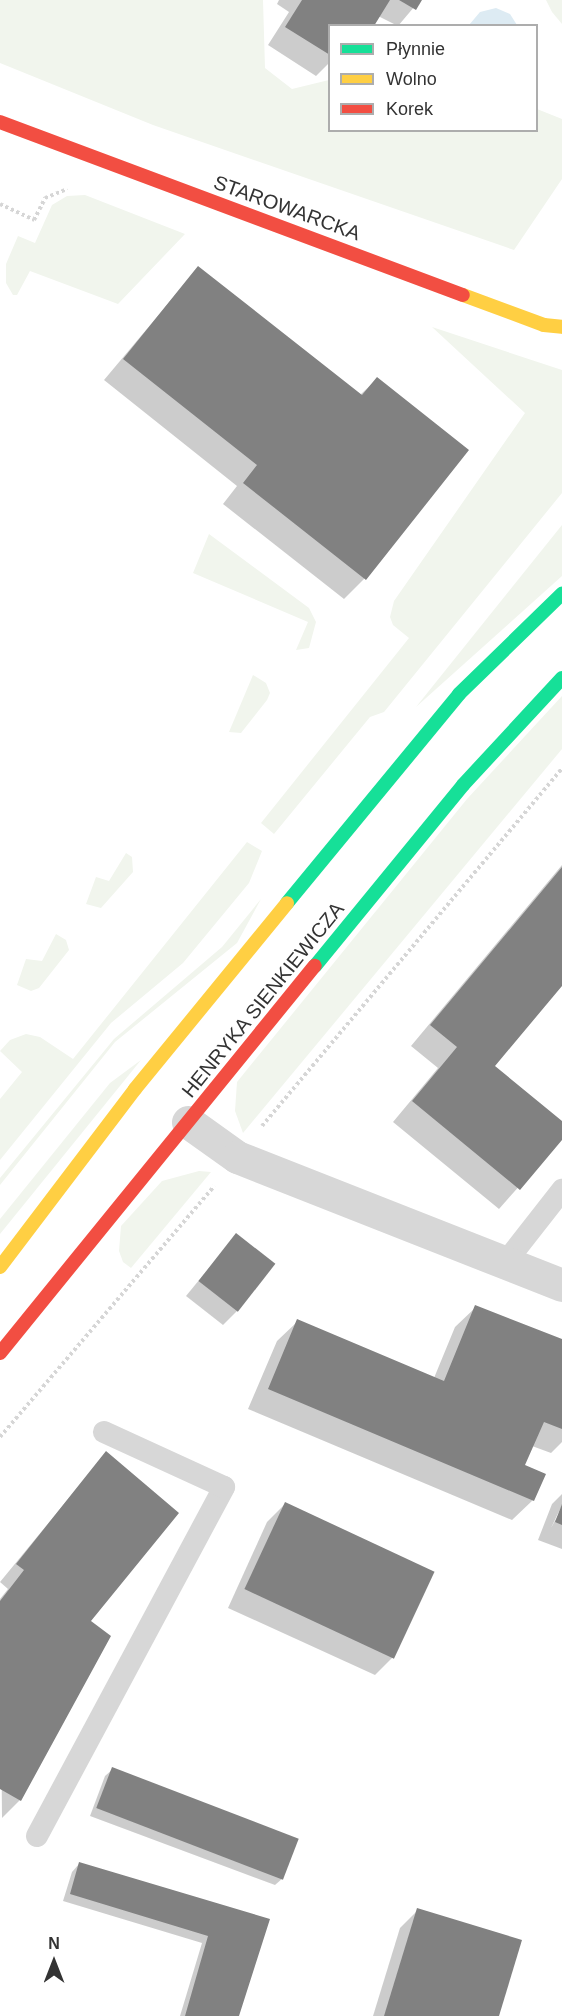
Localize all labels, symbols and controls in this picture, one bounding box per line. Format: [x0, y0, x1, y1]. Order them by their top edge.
legend [328, 24, 538, 132]
text: Płynnie [386, 39, 445, 59]
text: Wolno [386, 69, 437, 89]
text: Korek [386, 99, 433, 119]
street label: STAROWARCKA [210, 170, 364, 246]
street label: HENRYKA SIENKIEWICZA [177, 897, 349, 1103]
north arrow [24, 1932, 84, 1992]
text: N [48, 1935, 60, 1952]

